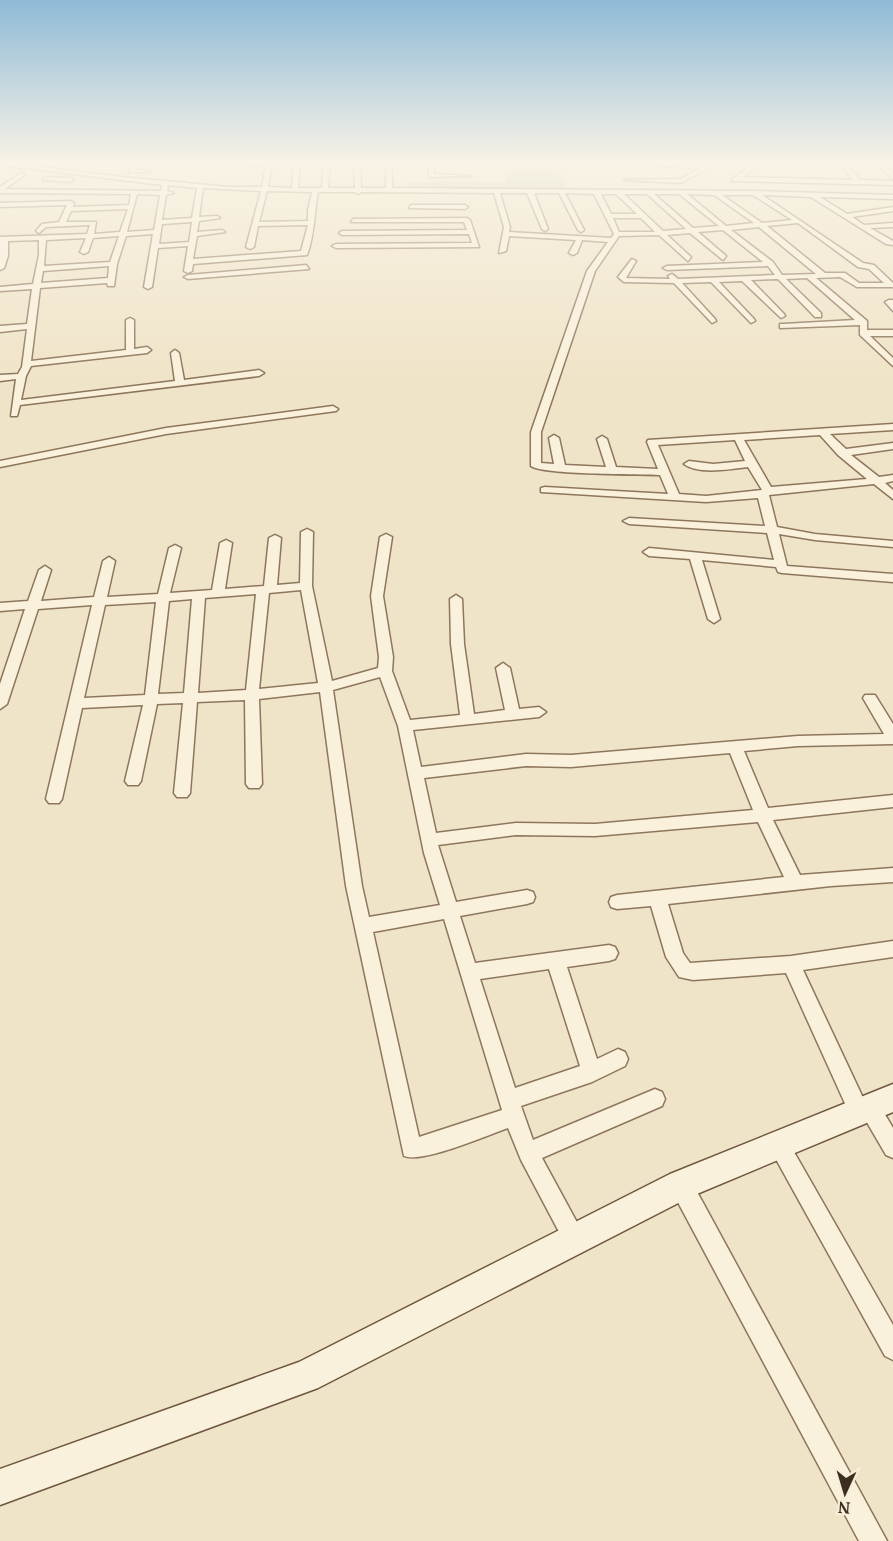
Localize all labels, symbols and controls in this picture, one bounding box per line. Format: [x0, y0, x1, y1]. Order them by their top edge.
north arrow [815, 1463, 875, 1523]
text: N [837, 1497, 851, 1519]

